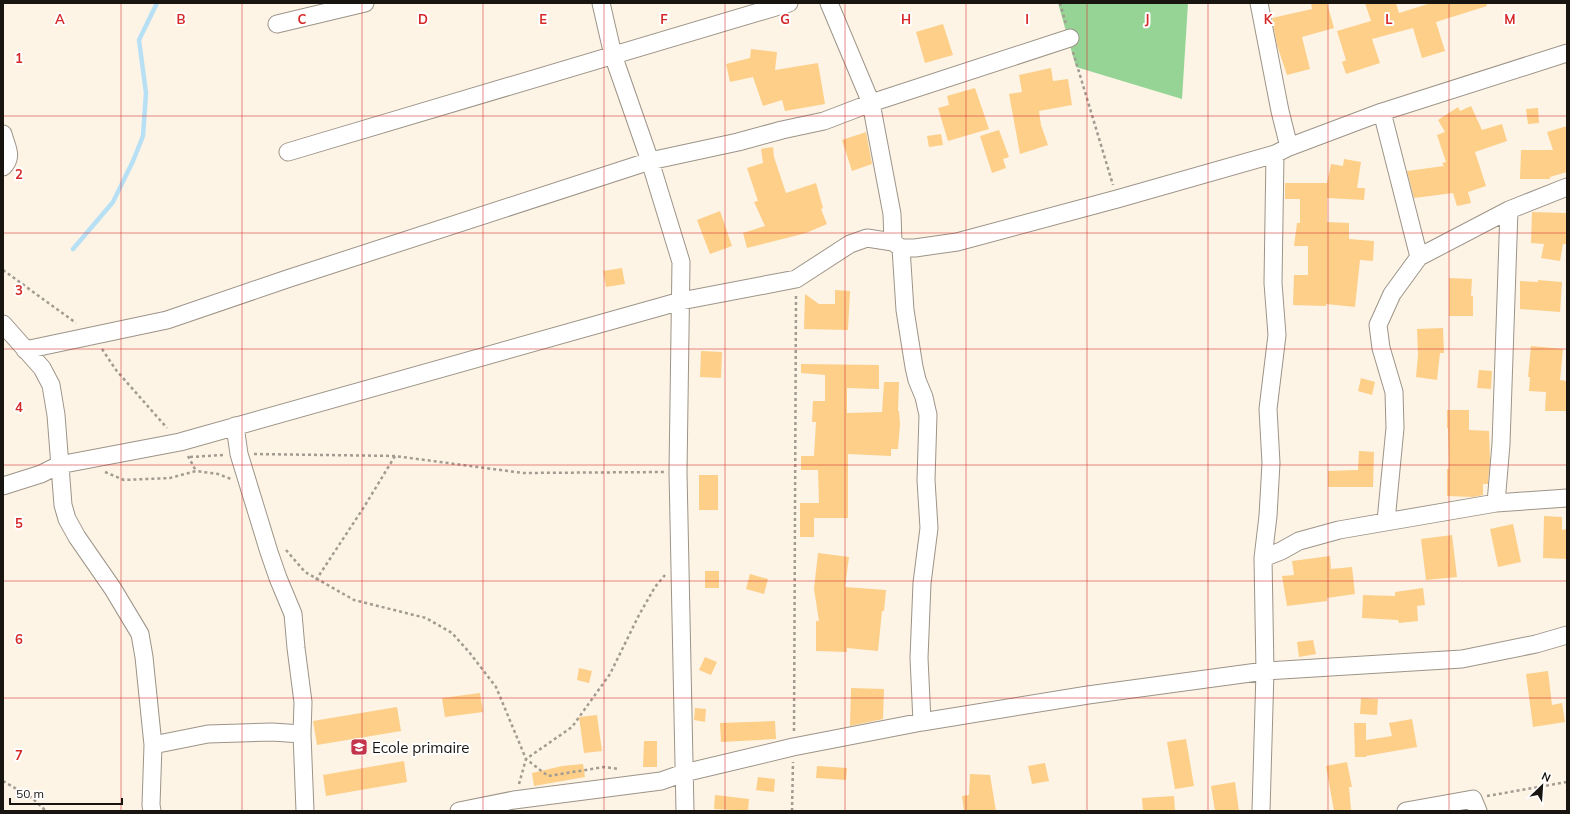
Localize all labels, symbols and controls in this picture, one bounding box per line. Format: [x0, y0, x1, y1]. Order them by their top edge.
text: A [55, 11, 65, 27]
text: B [177, 11, 186, 27]
text: C [298, 11, 307, 27]
text: D [418, 11, 428, 27]
text: E [539, 11, 547, 27]
text: F [660, 11, 668, 27]
text: G [780, 11, 790, 27]
text: H [901, 11, 911, 27]
text: I [1025, 11, 1029, 27]
text: J [1145, 11, 1149, 27]
text: K [1264, 11, 1274, 27]
text: L [1385, 11, 1393, 27]
text: M [1504, 11, 1516, 27]
text: 1 [15, 50, 23, 66]
text: 2 [15, 166, 23, 182]
text: 3 [15, 282, 23, 298]
text: 4 [15, 399, 23, 415]
text: 5 [15, 515, 23, 531]
text: 6 [15, 631, 23, 647]
school or university icon: Ecole primaire [349, 737, 369, 757]
place label: Ecole primaire [372, 738, 470, 757]
text: 7 [15, 747, 23, 763]
north arrow [1522, 766, 1562, 806]
text: N [1540, 769, 1553, 785]
scale bar [10, 780, 122, 806]
text: 50 m [16, 786, 44, 801]

